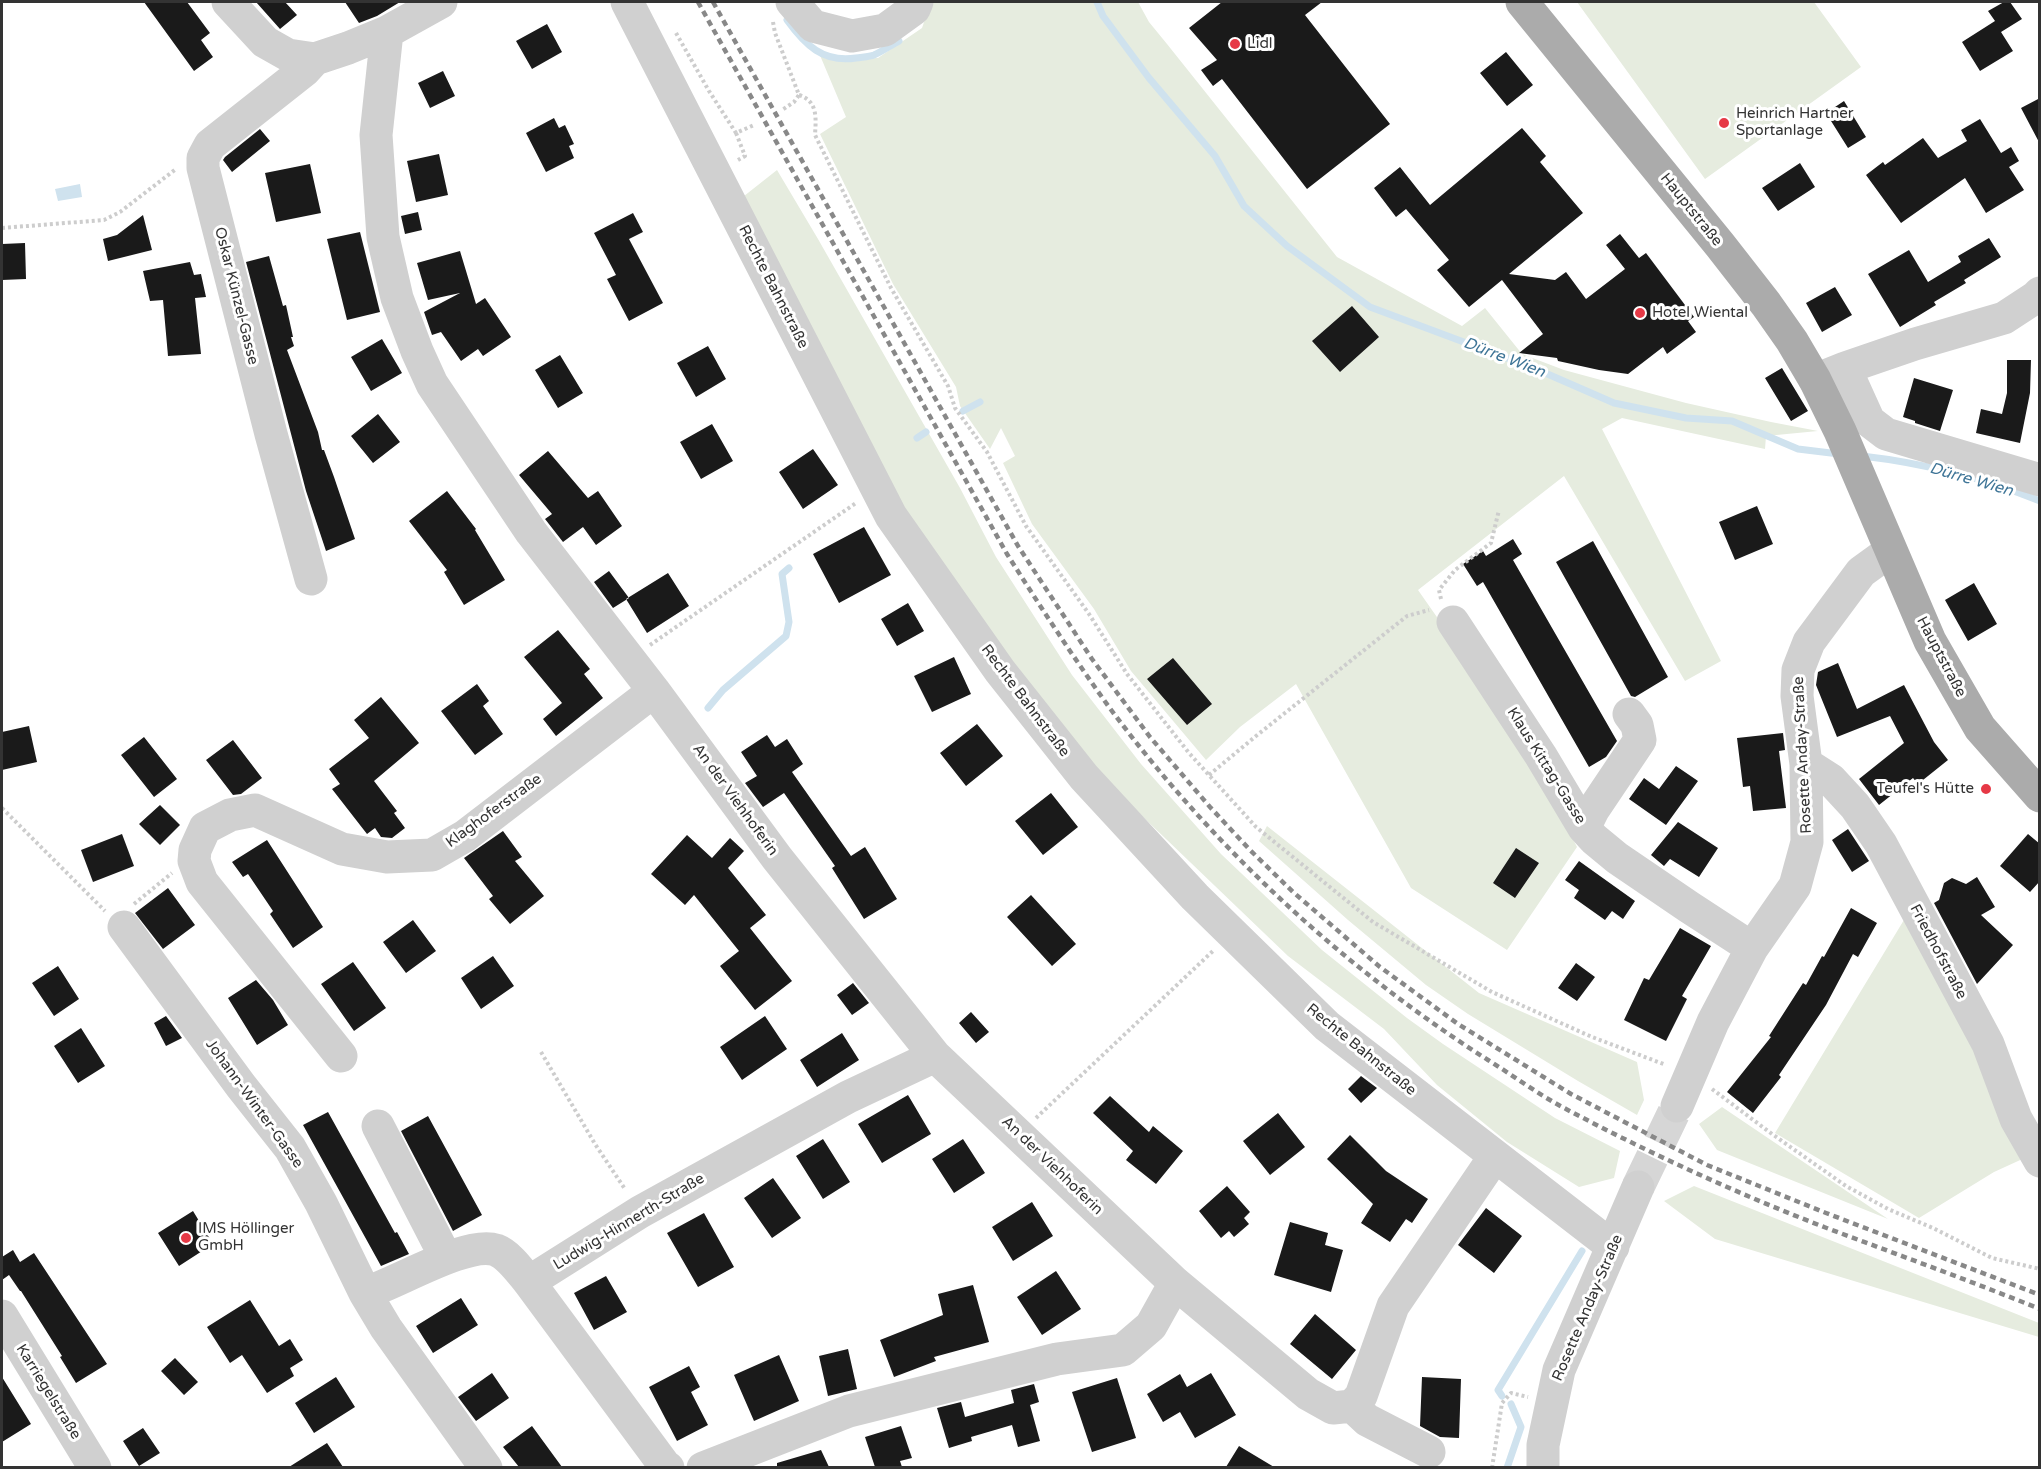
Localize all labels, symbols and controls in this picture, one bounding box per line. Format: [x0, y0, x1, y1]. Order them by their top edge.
place label: Lidl [1247, 35, 1273, 53]
marker: Lidl [1228, 37, 1242, 51]
place label: Heinrich Hartner Sportanlage [1736, 105, 1854, 140]
marker: Heinrich Hartner Sportanlage [1717, 116, 1731, 130]
street label: Hauptstraße [1656, 170, 1726, 250]
street label: Rechte Bahnstraße [734, 222, 812, 352]
street label: Oskar Künzel-Gasse [210, 225, 262, 367]
place label: Hotel Wiental [1652, 304, 1748, 322]
marker: Hotel Wiental [1633, 306, 1647, 320]
water label: Dürre Wien [1461, 334, 1547, 382]
water label: Dürre Wien [1927, 459, 2015, 501]
street label: Hauptstraße [1912, 614, 1970, 700]
street label: Rechte Bahnstraße [977, 641, 1073, 761]
street label: Rosette Anday-Straße [1790, 676, 1816, 834]
street label: Klaus Kittag-Gasse [1503, 704, 1589, 828]
street label: An der Viehhoferin [688, 741, 782, 859]
street label: Klaghoferstraße [443, 770, 545, 852]
place label: Teufel's Hütte [1876, 780, 1974, 798]
marker: Teufel's Hütte [1979, 782, 1993, 796]
street label: Friedhofstraße [1905, 902, 1971, 1002]
street label: Rechte Bahnstraße [1303, 1000, 1419, 1100]
street label: Johann-Winter-Gasse [201, 1036, 307, 1172]
street label: An der Viehhoferin [998, 1113, 1106, 1219]
street label: Ludwig-Hinnerth-Straße [550, 1170, 708, 1274]
place label: IMS Höllinger GmbH [198, 1220, 294, 1255]
marker: IMS Höllinger GmbH [179, 1231, 193, 1245]
street label: Rosette Anday-Straße [1549, 1232, 1627, 1384]
street label: Karriegelstraße [12, 1341, 84, 1443]

